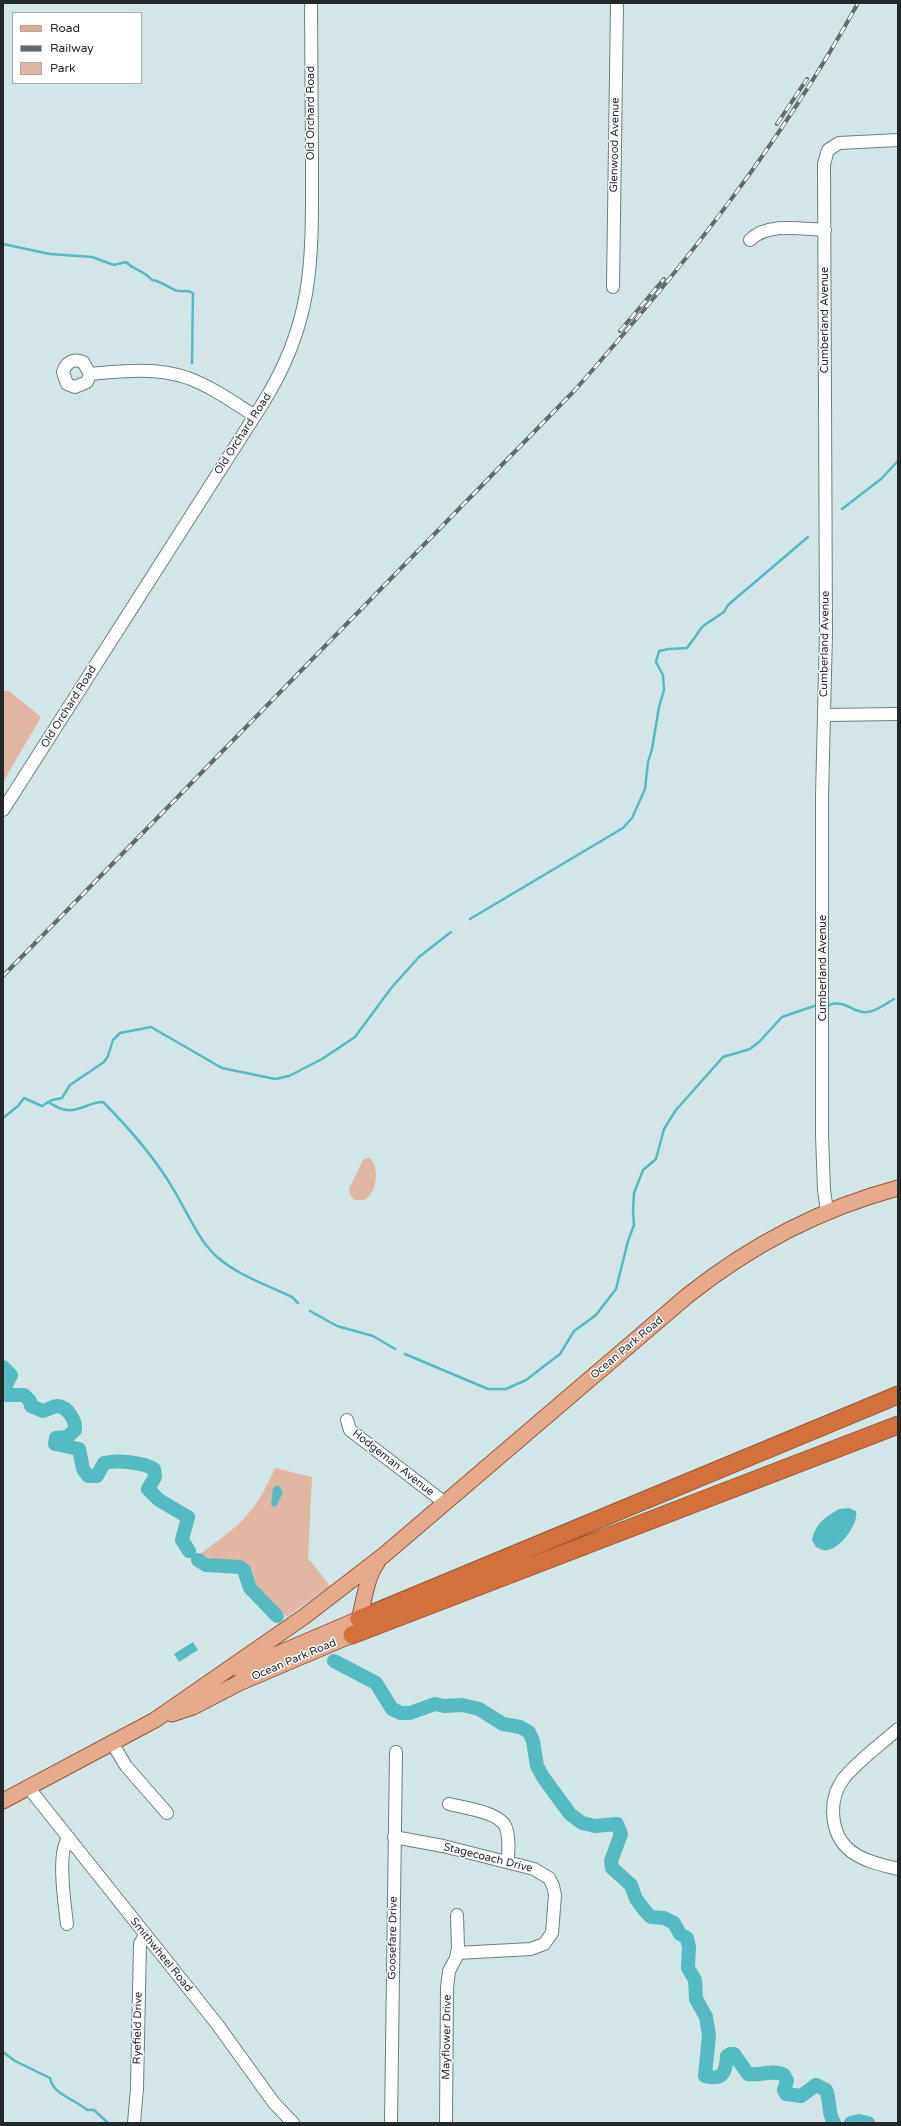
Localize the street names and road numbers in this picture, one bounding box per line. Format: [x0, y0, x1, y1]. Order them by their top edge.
street label: Old Orchard Road [304, 66, 318, 160]
street label: Glenwood Avenue [608, 97, 622, 193]
street label: Cumberland Avenue [818, 267, 832, 373]
street label: Old Orchard Road [212, 391, 274, 477]
street label: Cumberland Avenue [817, 591, 833, 697]
street label: Old Orchard Road [38, 663, 100, 751]
street label: Cumberland Avenue [816, 915, 830, 1021]
street label: Ocean Park Road [588, 1314, 666, 1382]
street label: Hodgeman Avenue [349, 1427, 437, 1499]
street label: Ocean Park Road [250, 1636, 338, 1684]
street label: Stagecoach Drive [442, 1841, 534, 1875]
street label: Goosefare Drive [386, 1896, 400, 1980]
street label: Smithwheel Road [127, 1915, 195, 1995]
street label: Ryefield Drive [131, 1992, 145, 2064]
street label: Mayflower Drive [440, 1994, 454, 2080]

